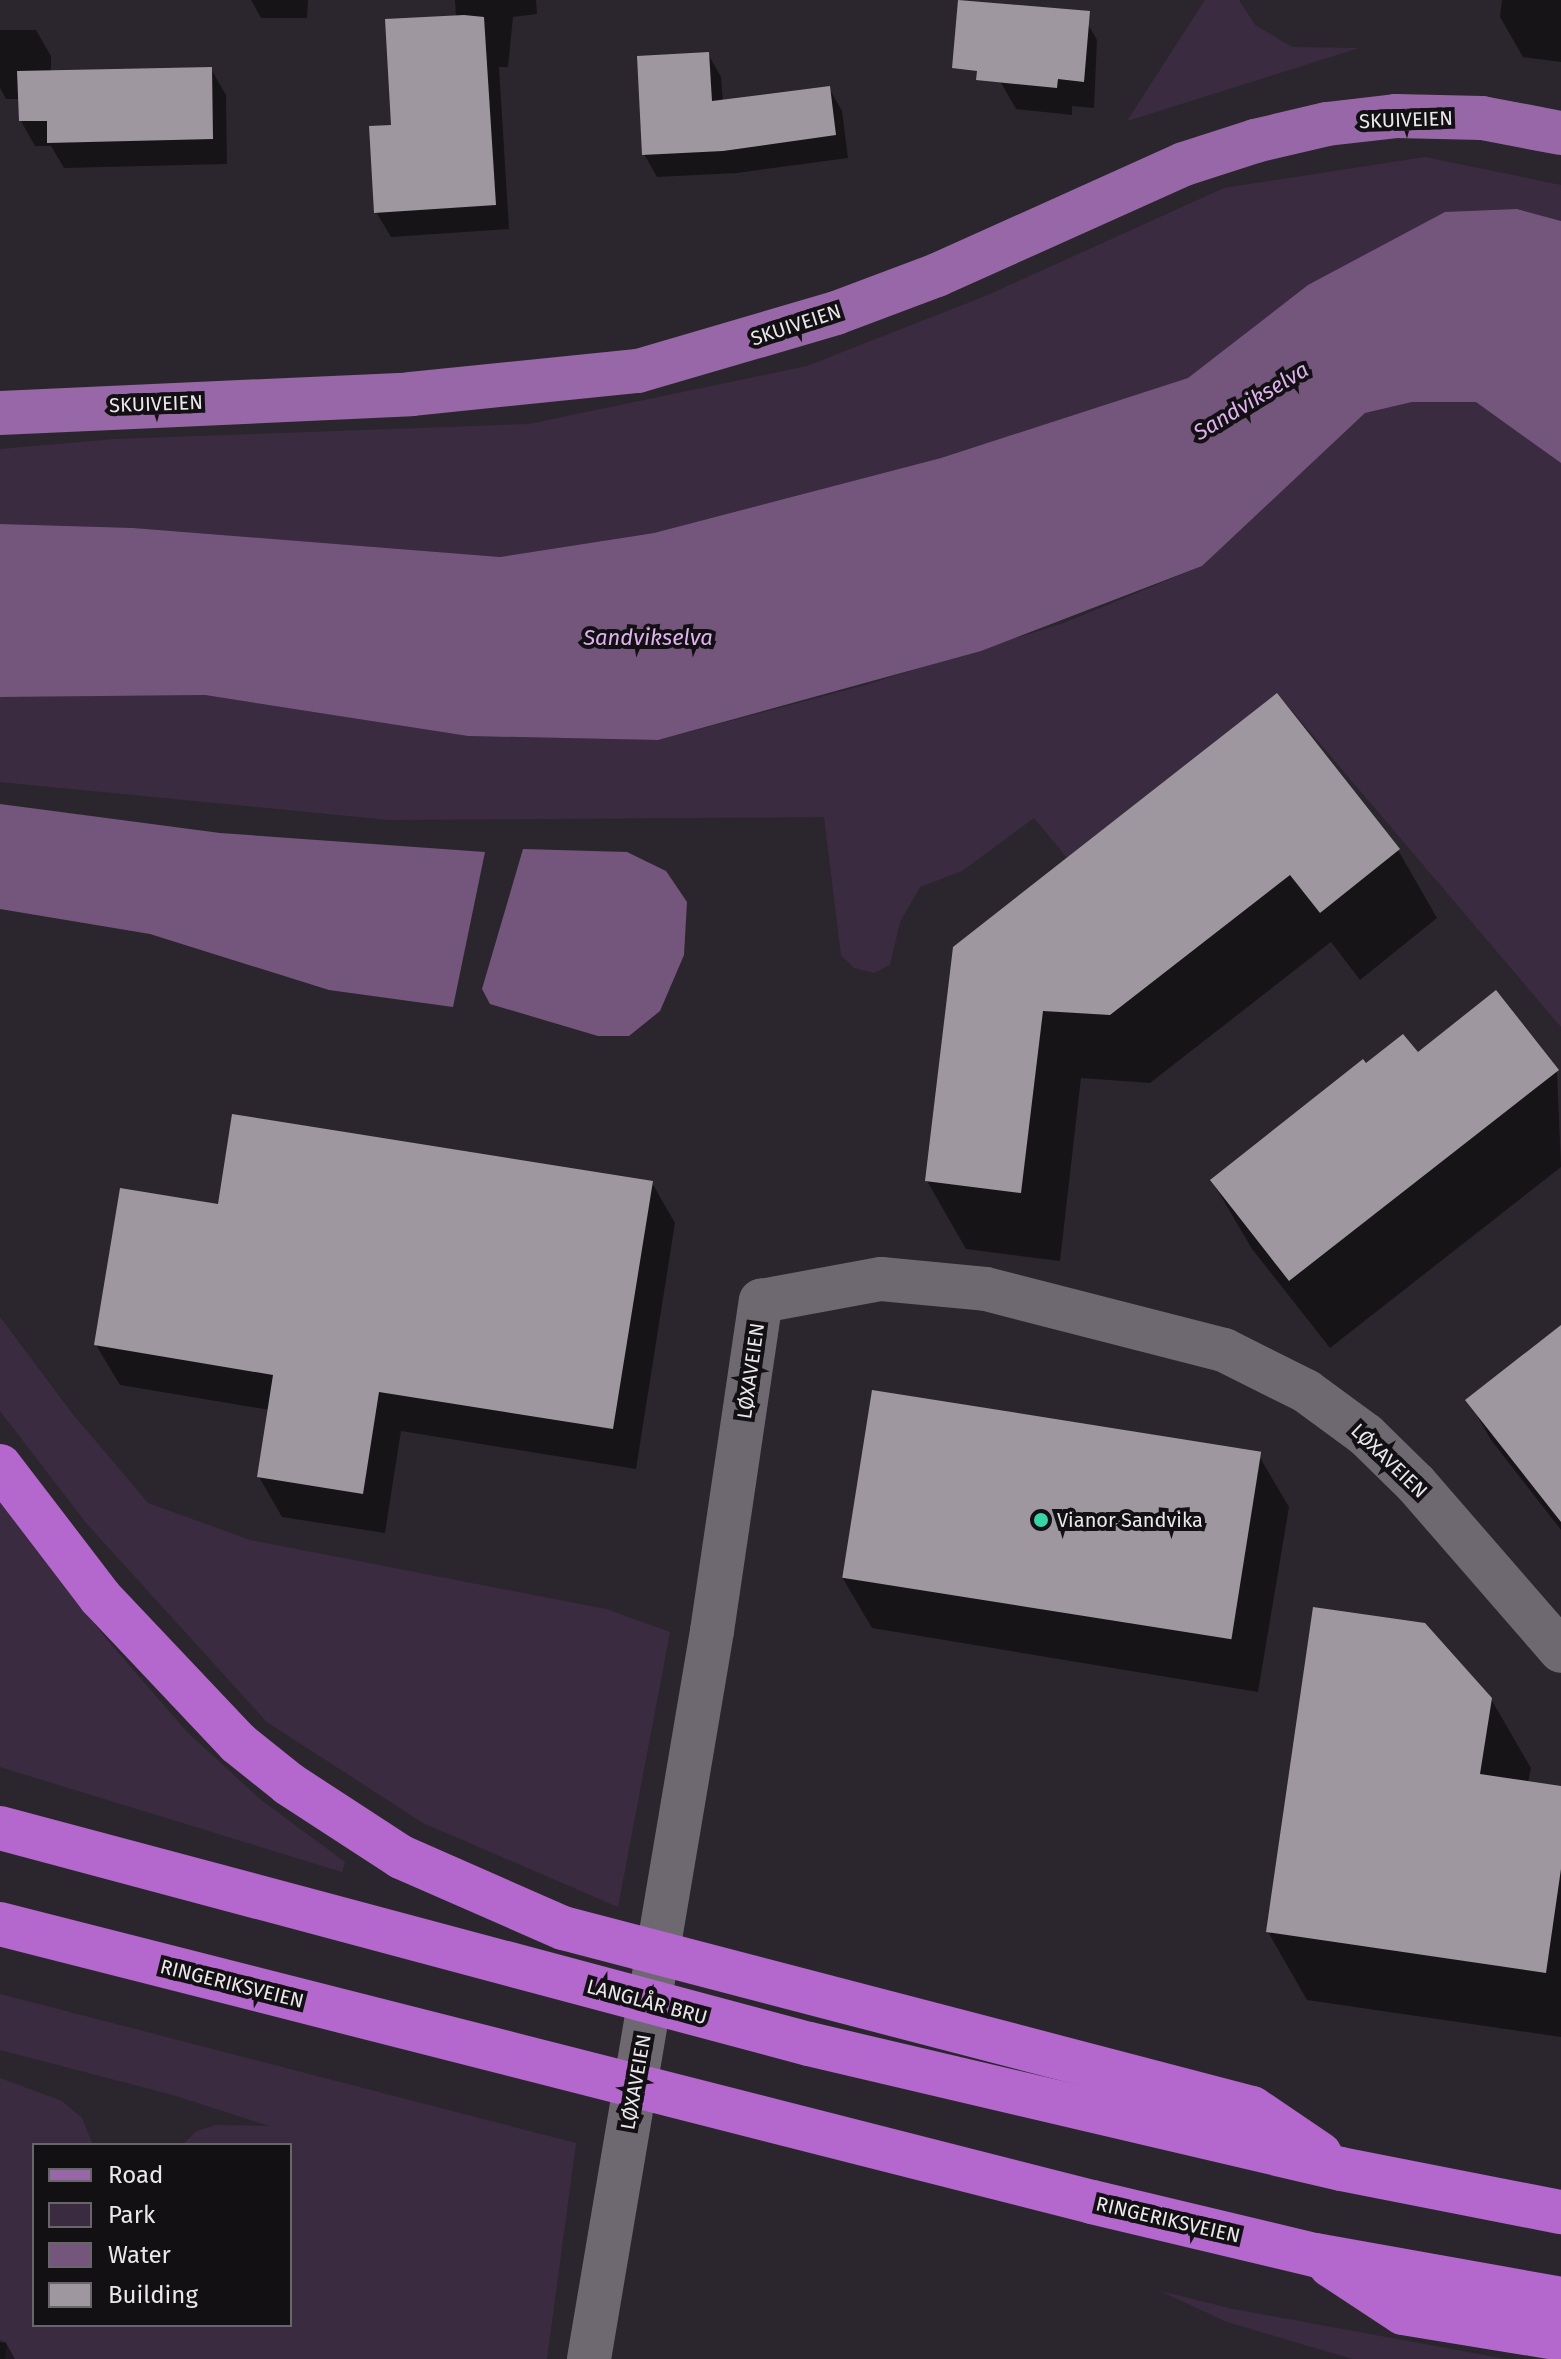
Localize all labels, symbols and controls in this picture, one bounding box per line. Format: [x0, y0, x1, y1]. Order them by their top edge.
street label: SKUIVEIEN [1359, 106, 1453, 134]
street label: SKUIVEIEN [748, 299, 844, 351]
water label: Sandvikselva [1189, 356, 1313, 446]
street label: SKUIVEIEN [109, 390, 203, 418]
water label: Sandvikselva [583, 625, 713, 651]
street label: LØXAVEIEN [732, 1321, 770, 1421]
street label: LØXAVEIEN [1346, 1419, 1432, 1503]
place label: Vianor Sandvika [1057, 1508, 1203, 1532]
marker: Vianor Sandvika [1032, 1511, 1050, 1529]
street label: RINGERIKSVEIEN [158, 1955, 306, 2013]
street label: LANGLÅR BRU [584, 1974, 710, 2030]
street label: LØXAVEIEN [616, 2032, 656, 2132]
legend [32, 2143, 292, 2327]
text: Road [108, 2161, 163, 2189]
street label: RINGERIKSVEIEN [1094, 2192, 1242, 2248]
text: Park [108, 2201, 155, 2229]
text: Water [108, 2241, 171, 2269]
text: Building [108, 2281, 198, 2309]

